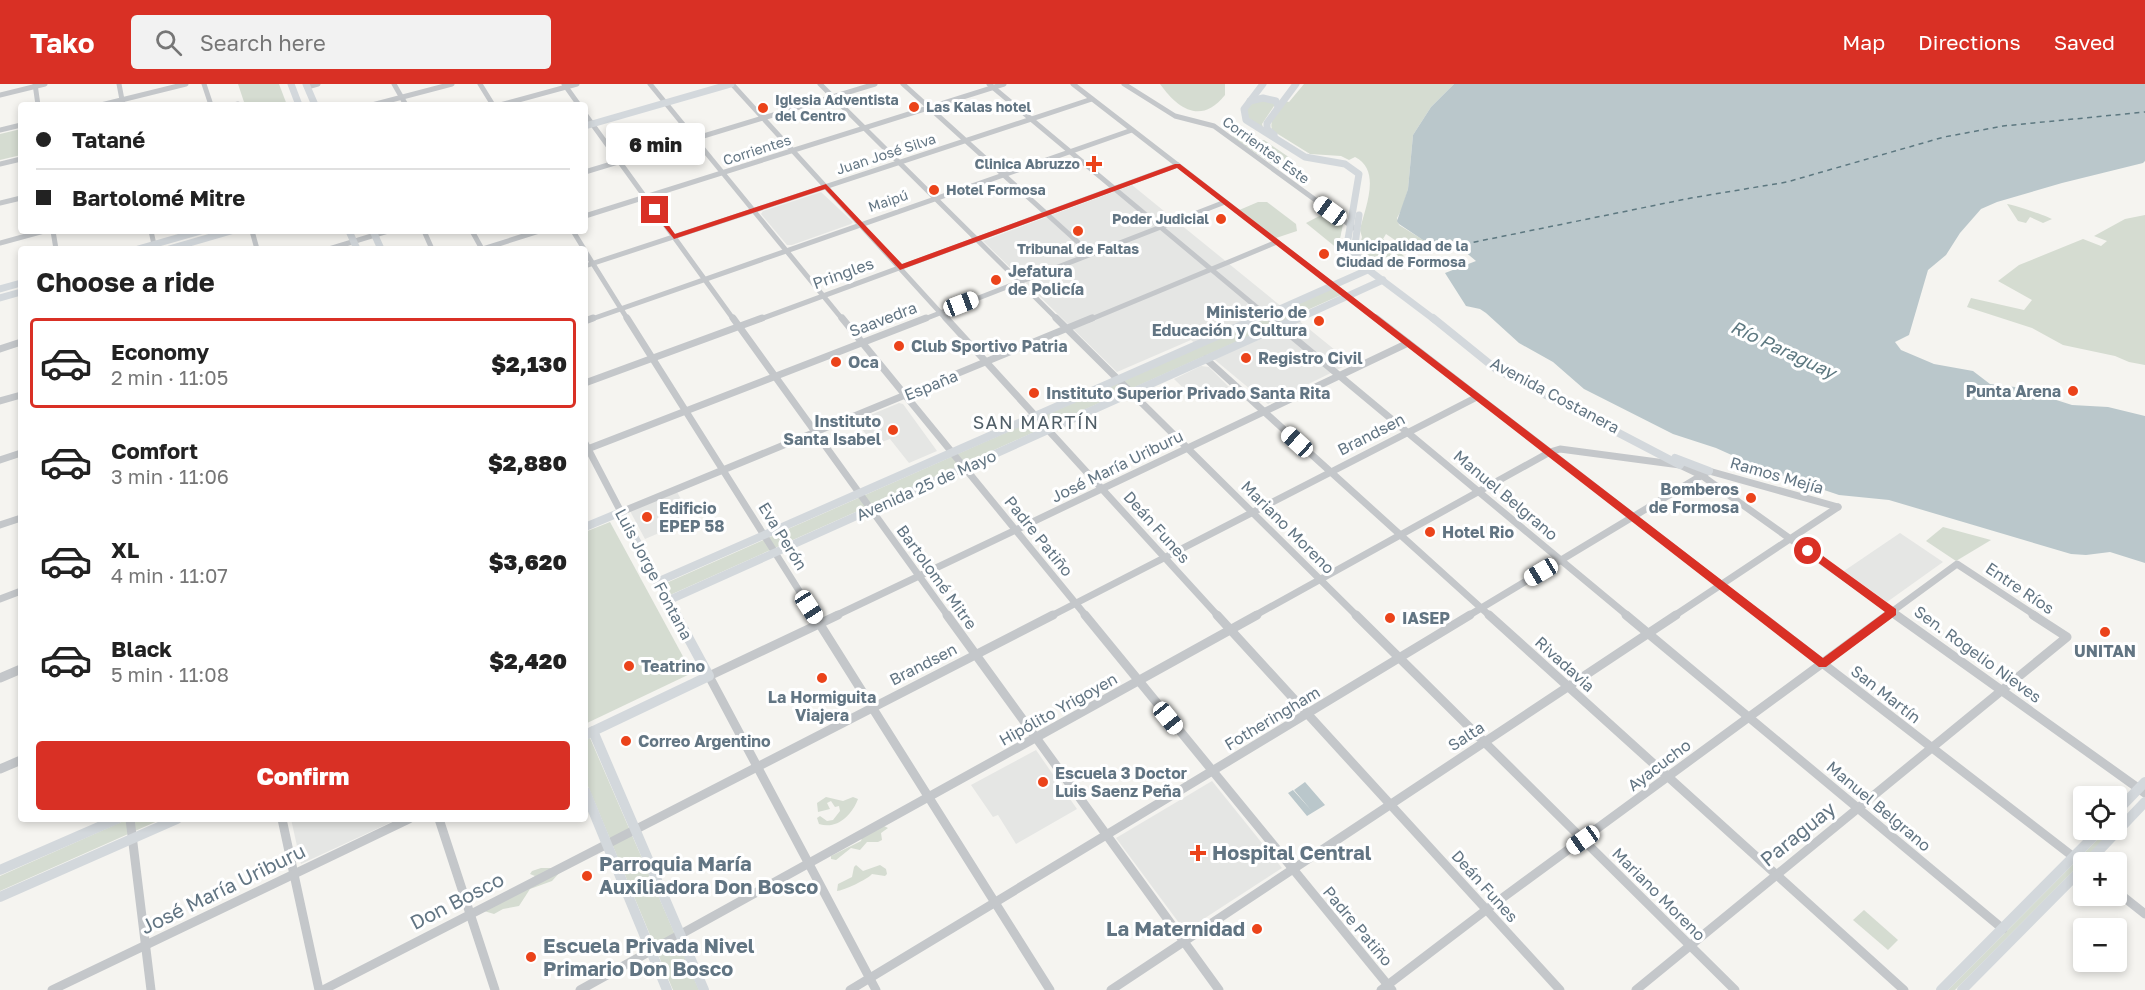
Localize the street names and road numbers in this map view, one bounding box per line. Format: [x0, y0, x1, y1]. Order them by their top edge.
street label: Corrientes Este [1219, 112, 1313, 187]
street label: Juan José Silva [834, 129, 938, 178]
street label: Corrientes [721, 131, 793, 168]
street label: Maipú [866, 186, 910, 215]
street label: Pringles [810, 253, 876, 293]
street label: Saavedra [846, 297, 920, 341]
street label: Avenida Costanera [1487, 353, 1623, 437]
street label: España [901, 365, 961, 405]
street label: Brandsen [1334, 408, 1408, 460]
street label: José María Uriburu [1048, 425, 1186, 507]
street label: Avenida 25 de Mayo [853, 445, 999, 525]
street label: Manuel Belgrano [1450, 446, 1562, 544]
street label: Ramos Mejía [1728, 452, 1826, 498]
street label: Mariano Moreno [1237, 476, 1339, 578]
street label: Deán Funes [1119, 487, 1195, 567]
street label: Padre Patiño [1000, 492, 1078, 580]
street label: Eva Perón [754, 498, 812, 574]
street label: Luis Jorge Fontana [611, 505, 697, 643]
street label: Bartolomé Mitre [892, 521, 982, 633]
street label: Entre Ríos [1982, 558, 2058, 618]
street label: Sen. Rogelio Nieves [1910, 601, 2046, 707]
street label: Rivadavia [1531, 632, 1599, 696]
street label: Brandsen [886, 638, 960, 690]
street label: San Martín [1847, 661, 1925, 727]
street label: Hipólito Yrigoyen [995, 668, 1121, 750]
street label: Fotheringham [1221, 682, 1323, 754]
street label: Salta [1444, 717, 1488, 755]
street label: Ayacucho [1623, 735, 1695, 795]
street label: Manuel Belgrano [1823, 757, 1935, 855]
street label: Paraguay [1755, 796, 1840, 871]
street label: José María Uriburu [136, 838, 309, 938]
street label: Mariano Moreno [1608, 843, 1710, 945]
street label: Deán Funes [1447, 846, 1523, 926]
street label: Don Bosco [406, 866, 508, 934]
street label: Padre Patiño [1319, 882, 1397, 970]

